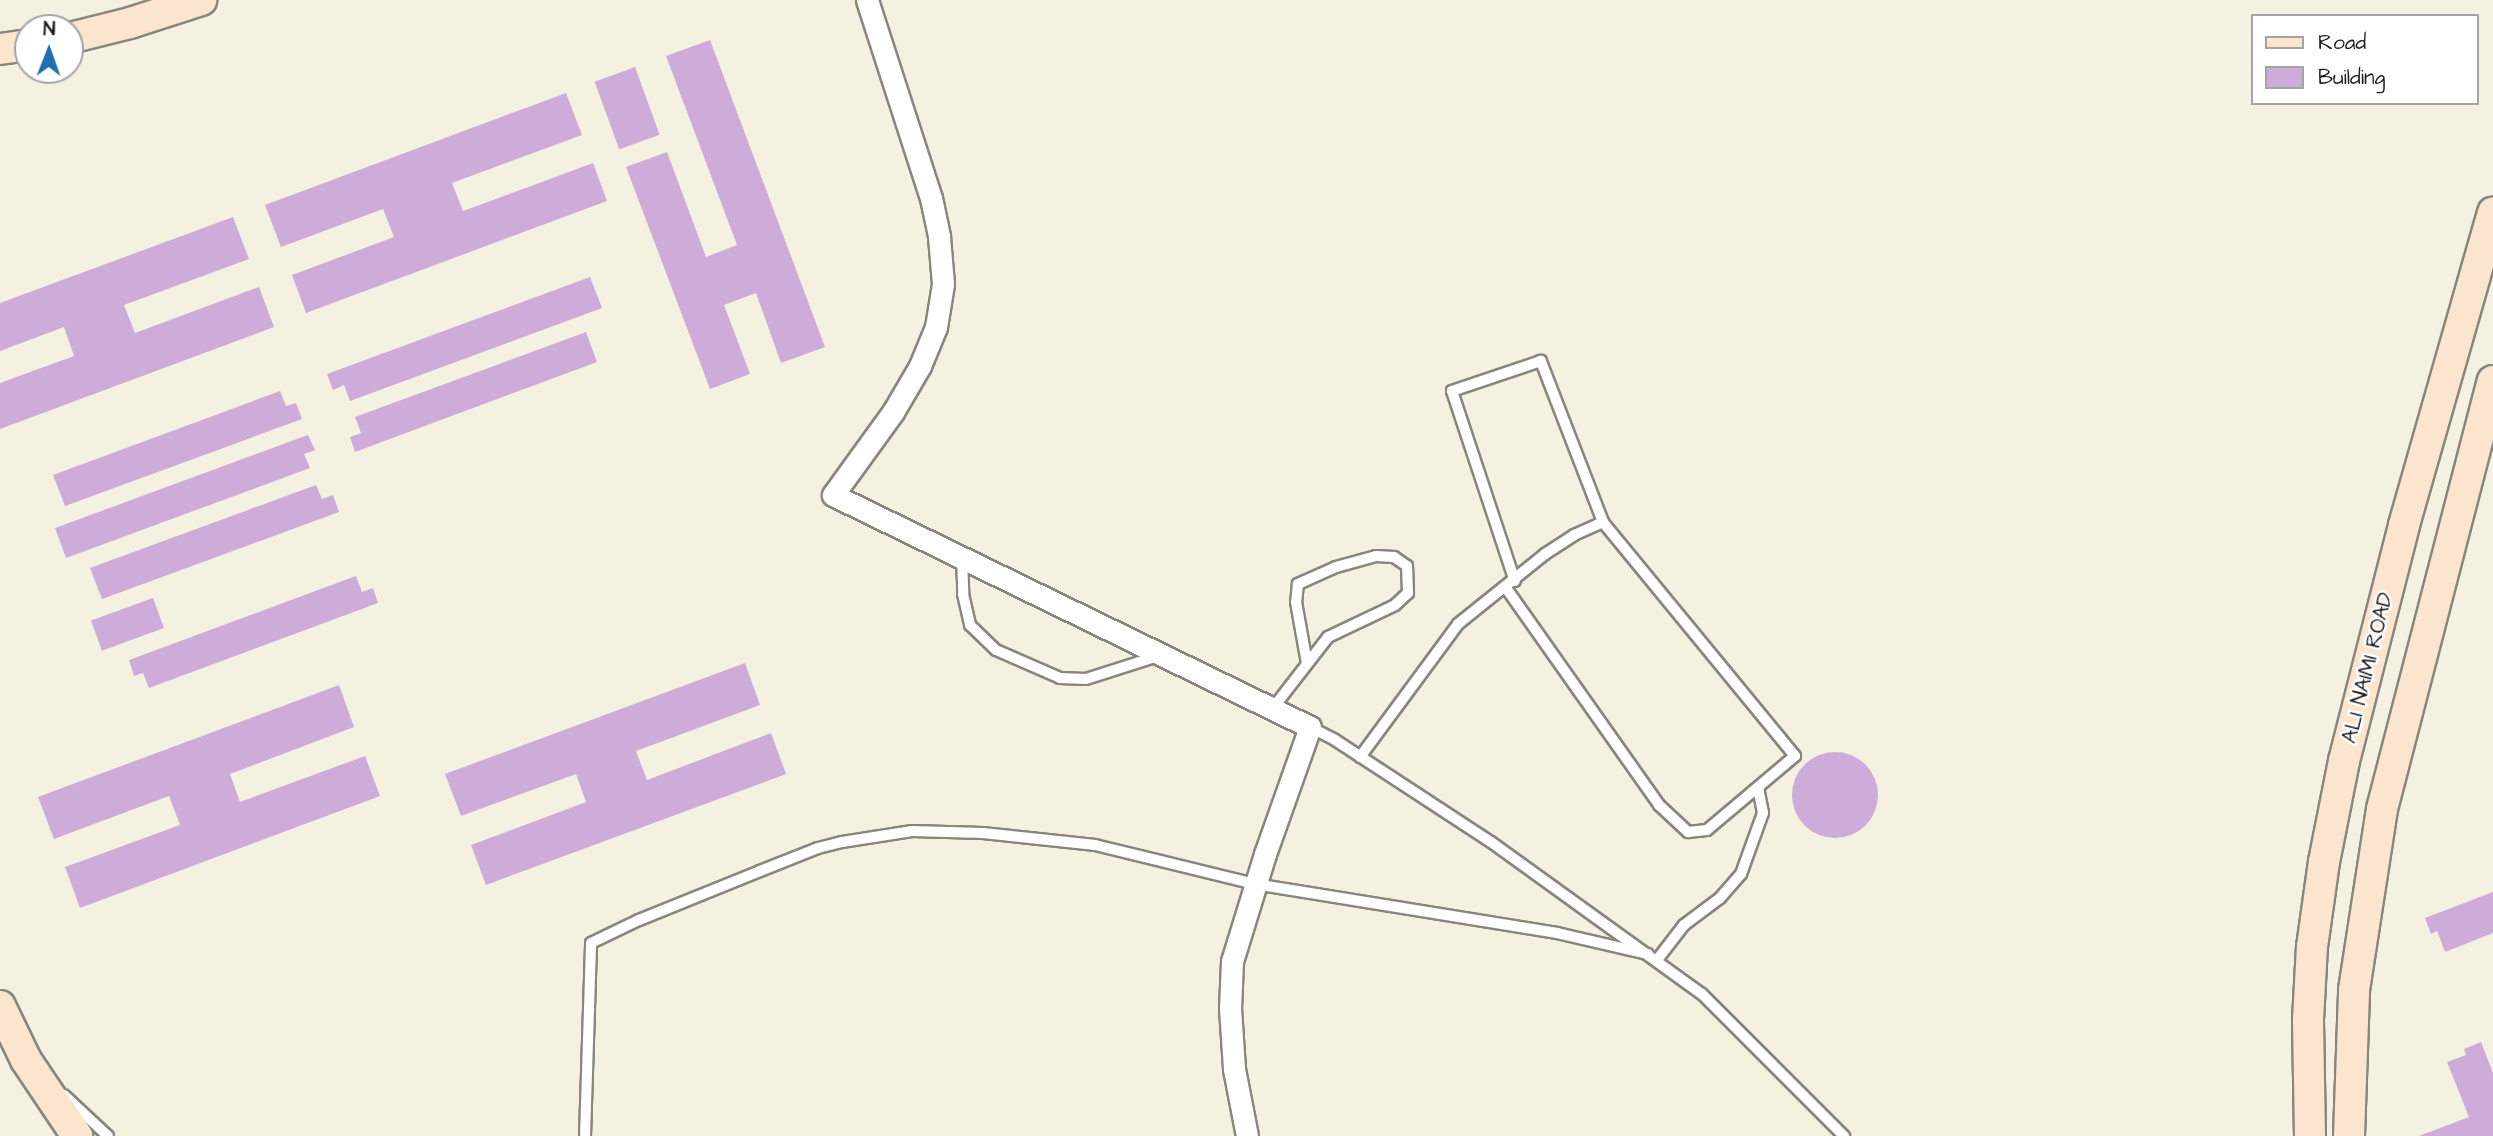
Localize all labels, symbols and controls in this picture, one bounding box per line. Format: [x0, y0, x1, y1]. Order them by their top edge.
north arrow [14, 14, 84, 84]
legend [2252, 14, 2479, 105]
text: N [43, 16, 56, 43]
text: Road [2318, 28, 2366, 57]
text: Building [2318, 63, 2385, 92]
street label: ALI NAIMI ROAD [2337, 590, 2399, 746]

